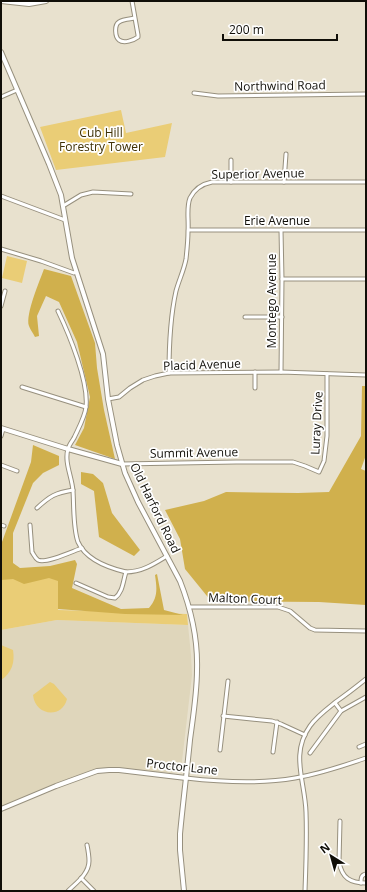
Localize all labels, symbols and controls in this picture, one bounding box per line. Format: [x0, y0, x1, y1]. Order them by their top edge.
scale bar [223, 16, 337, 42]
text: 200 m [229, 21, 264, 38]
street label: Northwind Road [234, 76, 326, 95]
park label: Cub Hill Forestry Tower [59, 124, 143, 155]
street label: Superior Avenue [211, 164, 305, 183]
street label: Erie Avenue [244, 212, 310, 229]
street label: Montego Avenue [263, 253, 280, 349]
street label: Placid Avenue [163, 355, 241, 374]
street label: Luray Drive [306, 390, 327, 455]
street label: Summit Avenue [150, 443, 239, 462]
street label: Old Harford Road [126, 460, 185, 556]
street label: Malton Court [208, 589, 282, 608]
street label: Proctor Lane [146, 754, 219, 779]
north arrow [311, 836, 351, 876]
text: N [317, 839, 333, 856]

